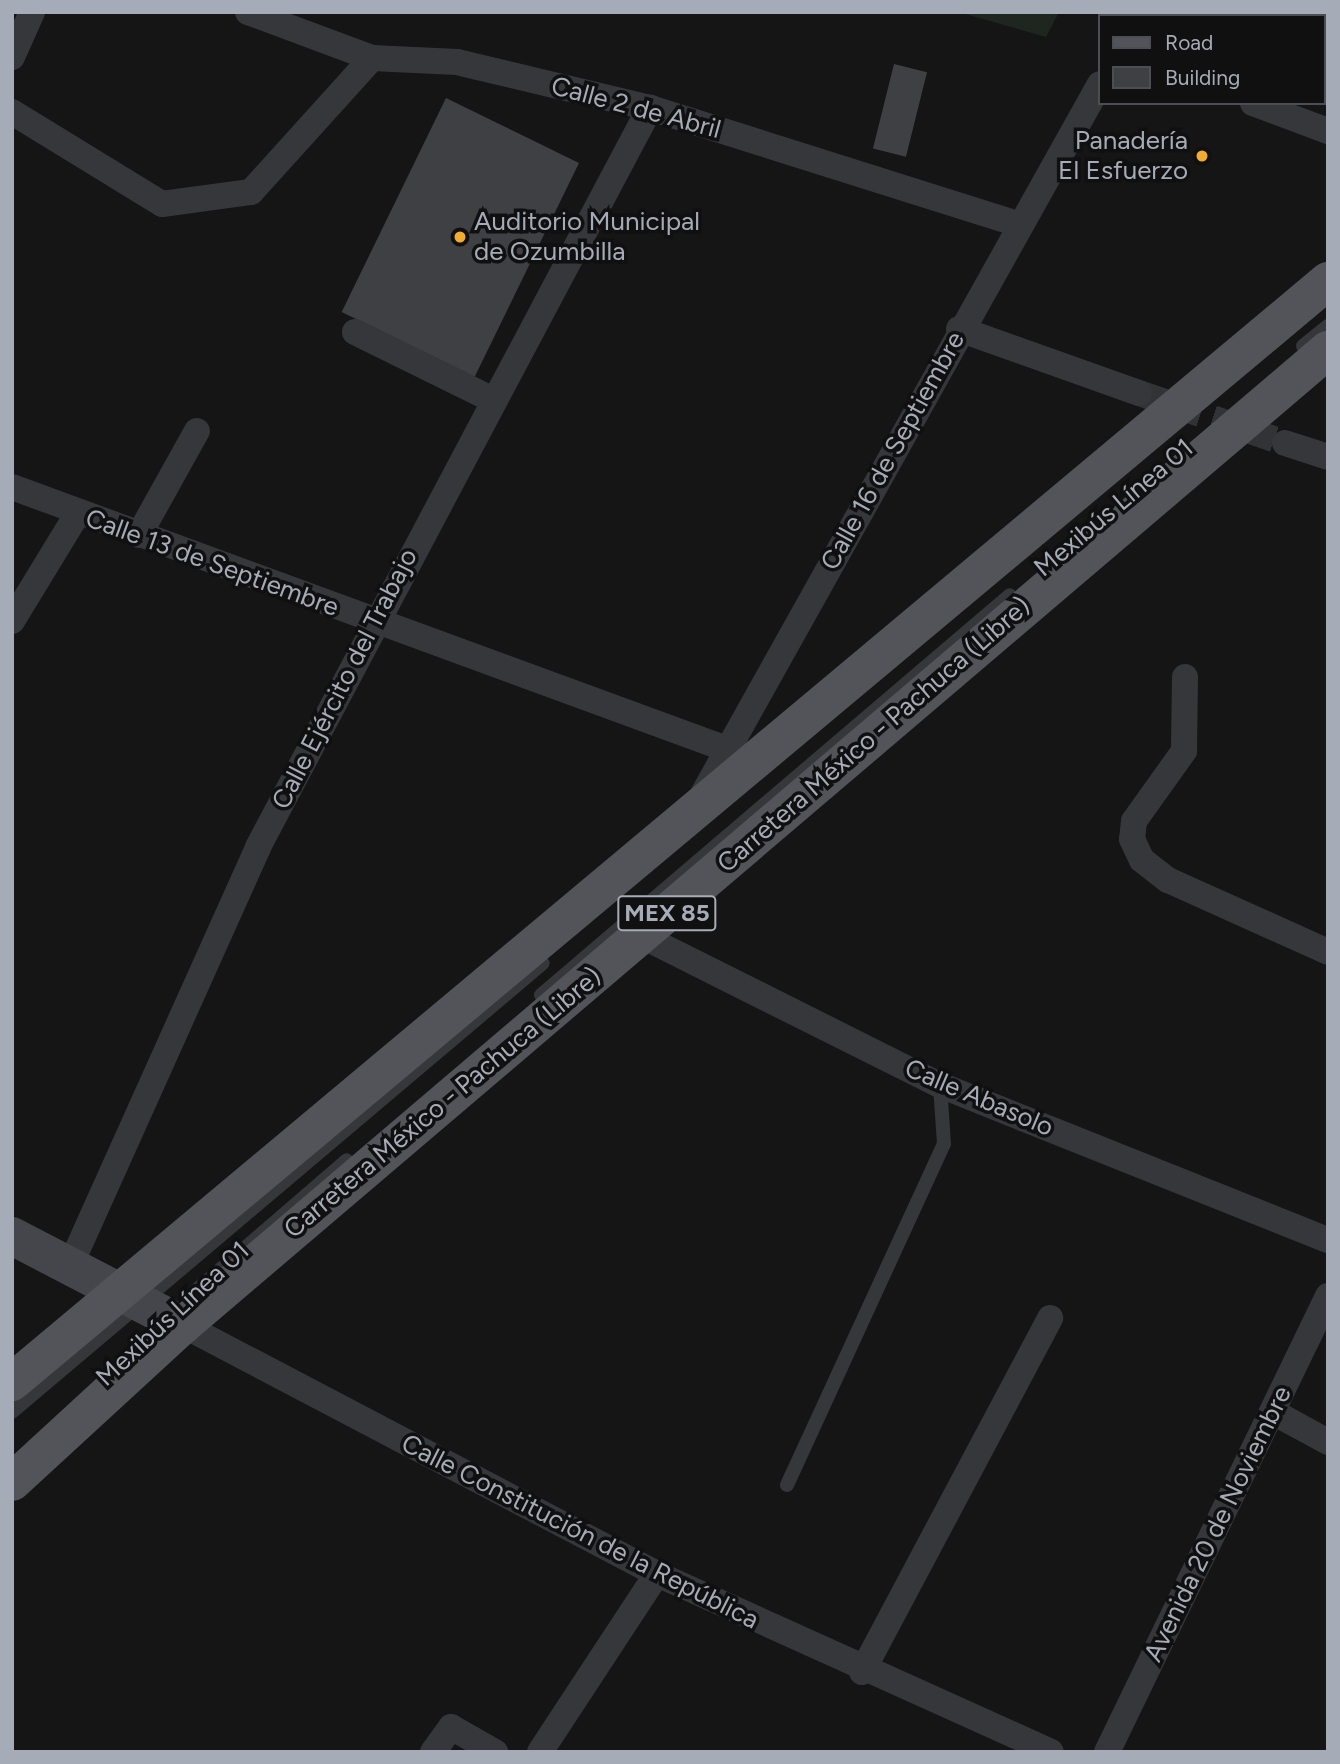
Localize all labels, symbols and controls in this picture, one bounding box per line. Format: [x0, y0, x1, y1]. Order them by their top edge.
legend [1098, 14, 1326, 105]
text: Road [1165, 30, 1213, 55]
text: Building [1165, 65, 1240, 90]
street label: Calle 2 de Abril [548, 70, 724, 146]
place label: Panadería El Esfuerzo [1058, 125, 1188, 186]
marker: Panadería El Esfuerzo [1194, 148, 1210, 164]
place label: Auditorio Municipal de Ozumbilla [474, 206, 700, 268]
marker: Auditorio Municipal de Ozumbilla [452, 229, 468, 245]
street label: Calle 16 de Septiembre [814, 326, 972, 576]
street label: Mexibús Línea 01 [1028, 432, 1200, 584]
street label: Calle 13 de Septiembre [81, 503, 343, 623]
street label: Calle Ejército del Trabajo [266, 544, 424, 814]
street label: Carretera México - Pachuca (Libre) [711, 591, 1037, 879]
road number: MEX 85 [616, 892, 718, 933]
street label: Carretera México - Pachuca (Libre) [278, 961, 608, 1245]
street label: Calle Abasolo [900, 1053, 1058, 1143]
street label: Mexibús Línea 01 [90, 1235, 256, 1393]
street label: Avenida 20 de Noviembre [1138, 1381, 1298, 1667]
street label: Calle Constitución de la República [396, 1428, 764, 1636]

